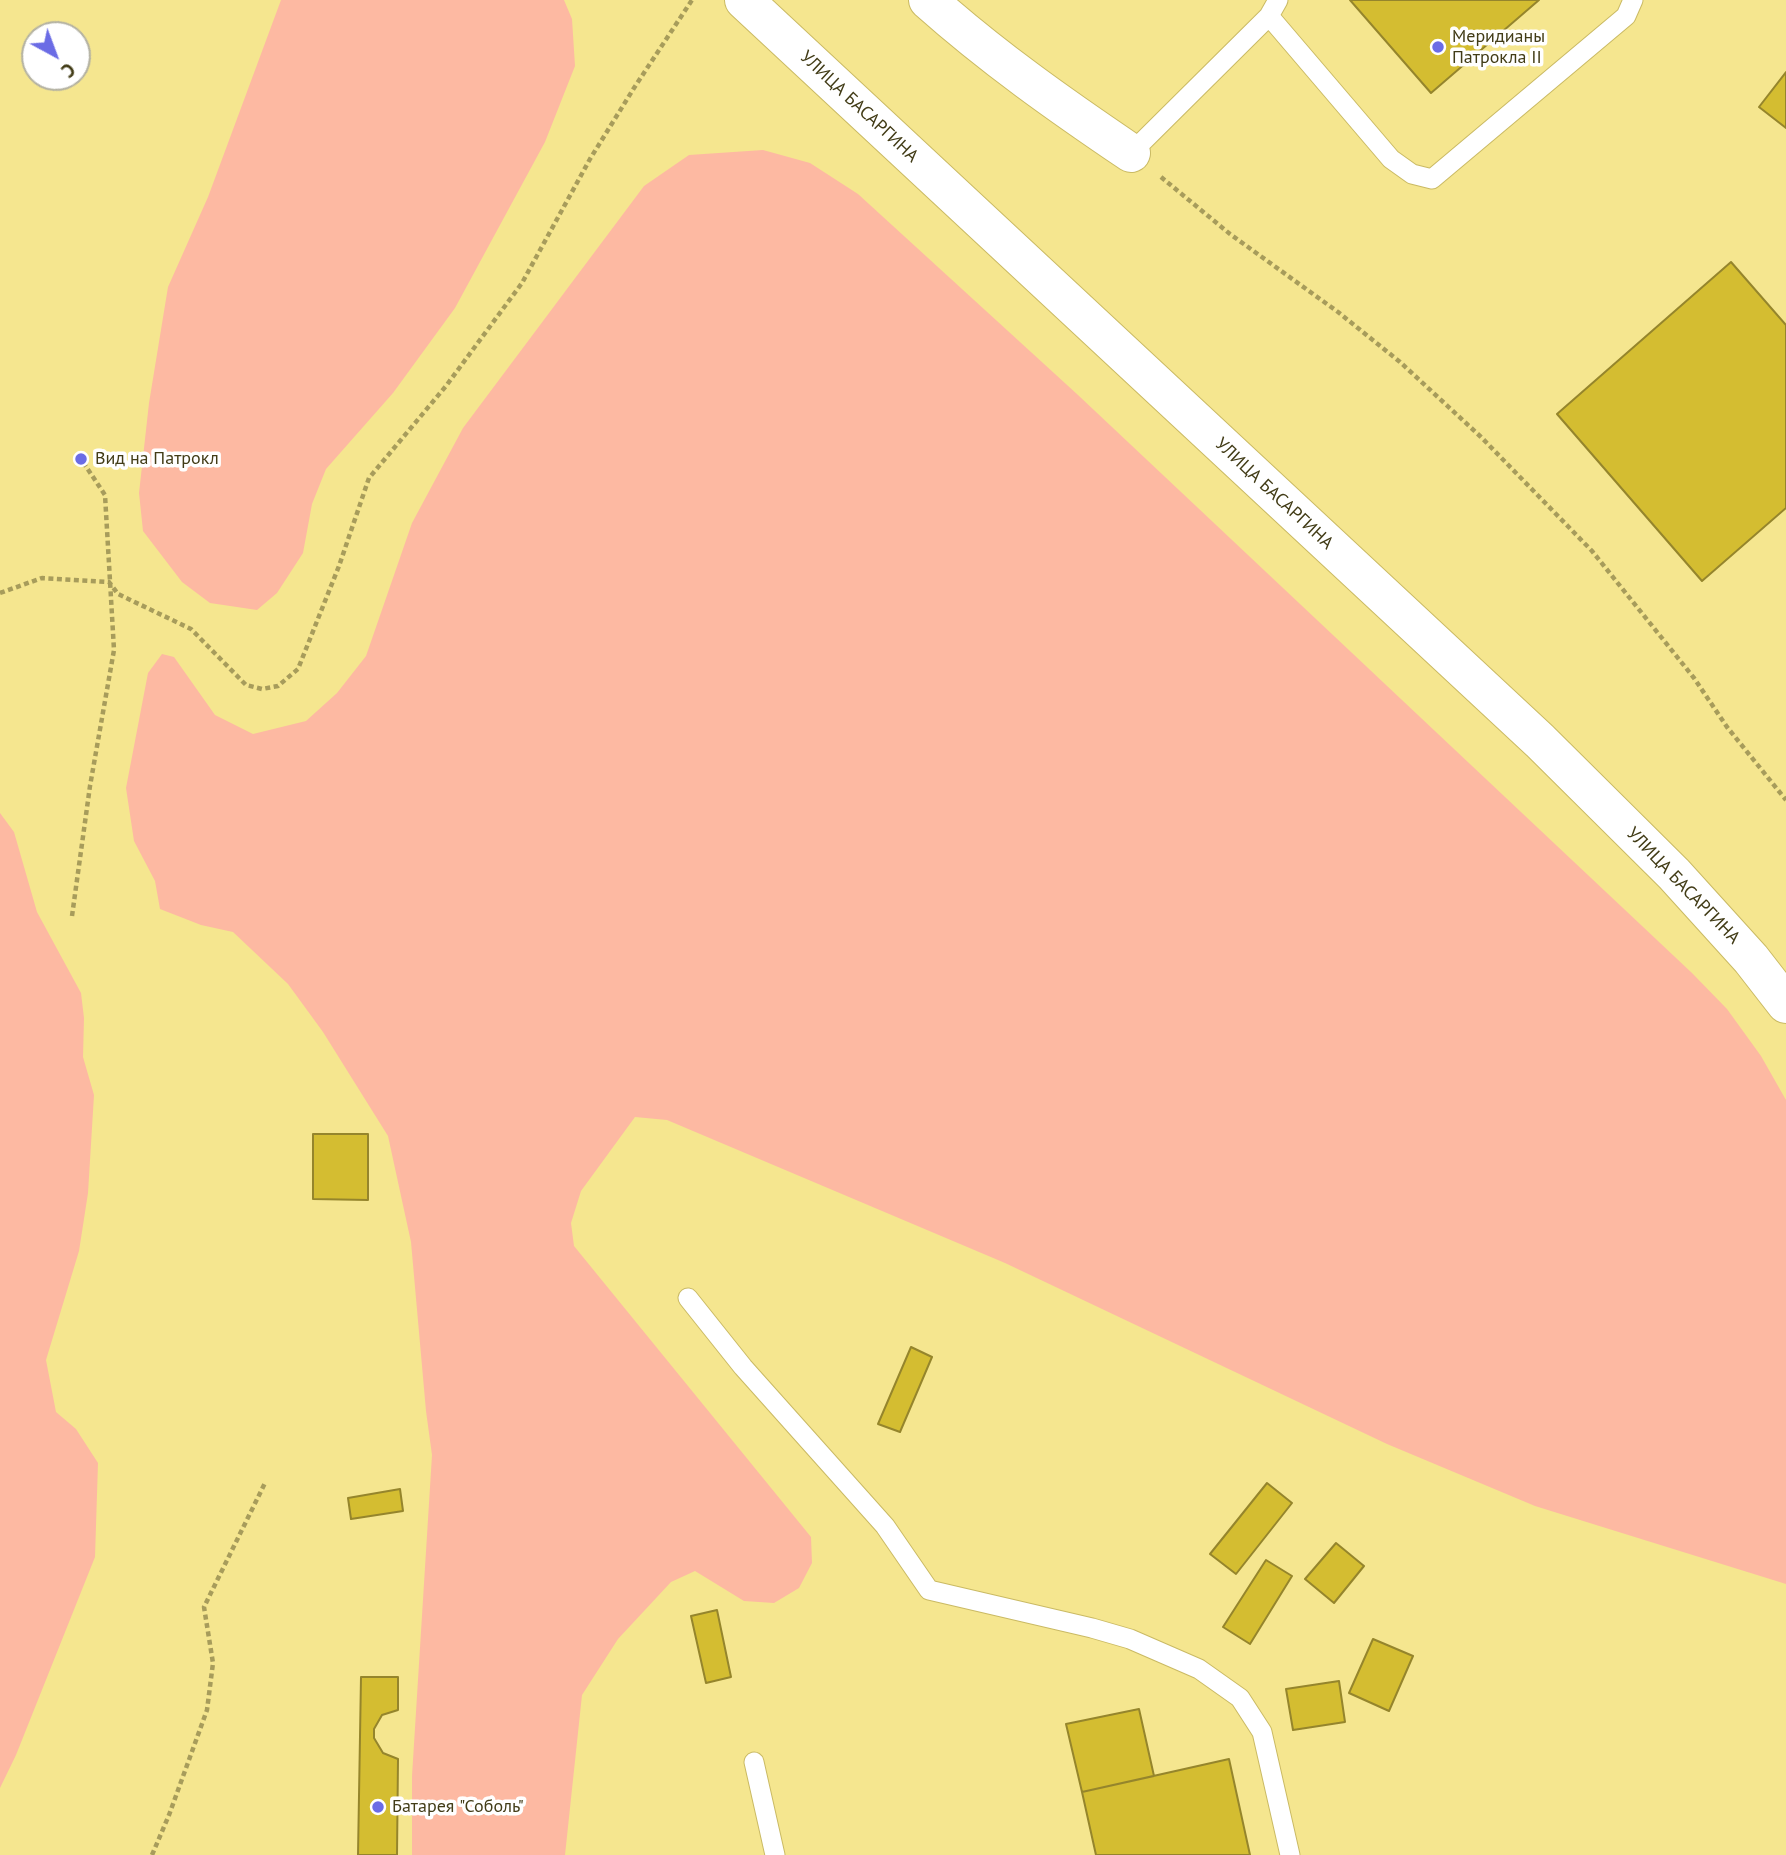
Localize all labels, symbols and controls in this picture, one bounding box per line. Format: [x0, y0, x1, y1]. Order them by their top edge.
north arrow [21, 21, 91, 91]
place label: Меридианы Патрокла II [1452, 26, 1545, 68]
marker: Меридианы Патрокла II [1430, 39, 1446, 55]
street label: УЛИЦА БАСАРГИНА [795, 47, 923, 167]
text: С [57, 58, 80, 83]
street label: УЛИЦА БАСАРГИНА [1210, 434, 1338, 554]
place label: Вид на Патрокл [95, 448, 219, 470]
marker: Вид на Патрокл [73, 451, 89, 467]
street label: УЛИЦА БАСАРГИНА [1622, 823, 1744, 949]
place label: Батарея "Соболь" [392, 1796, 524, 1818]
marker: Батарея "Соболь" [370, 1799, 386, 1815]

